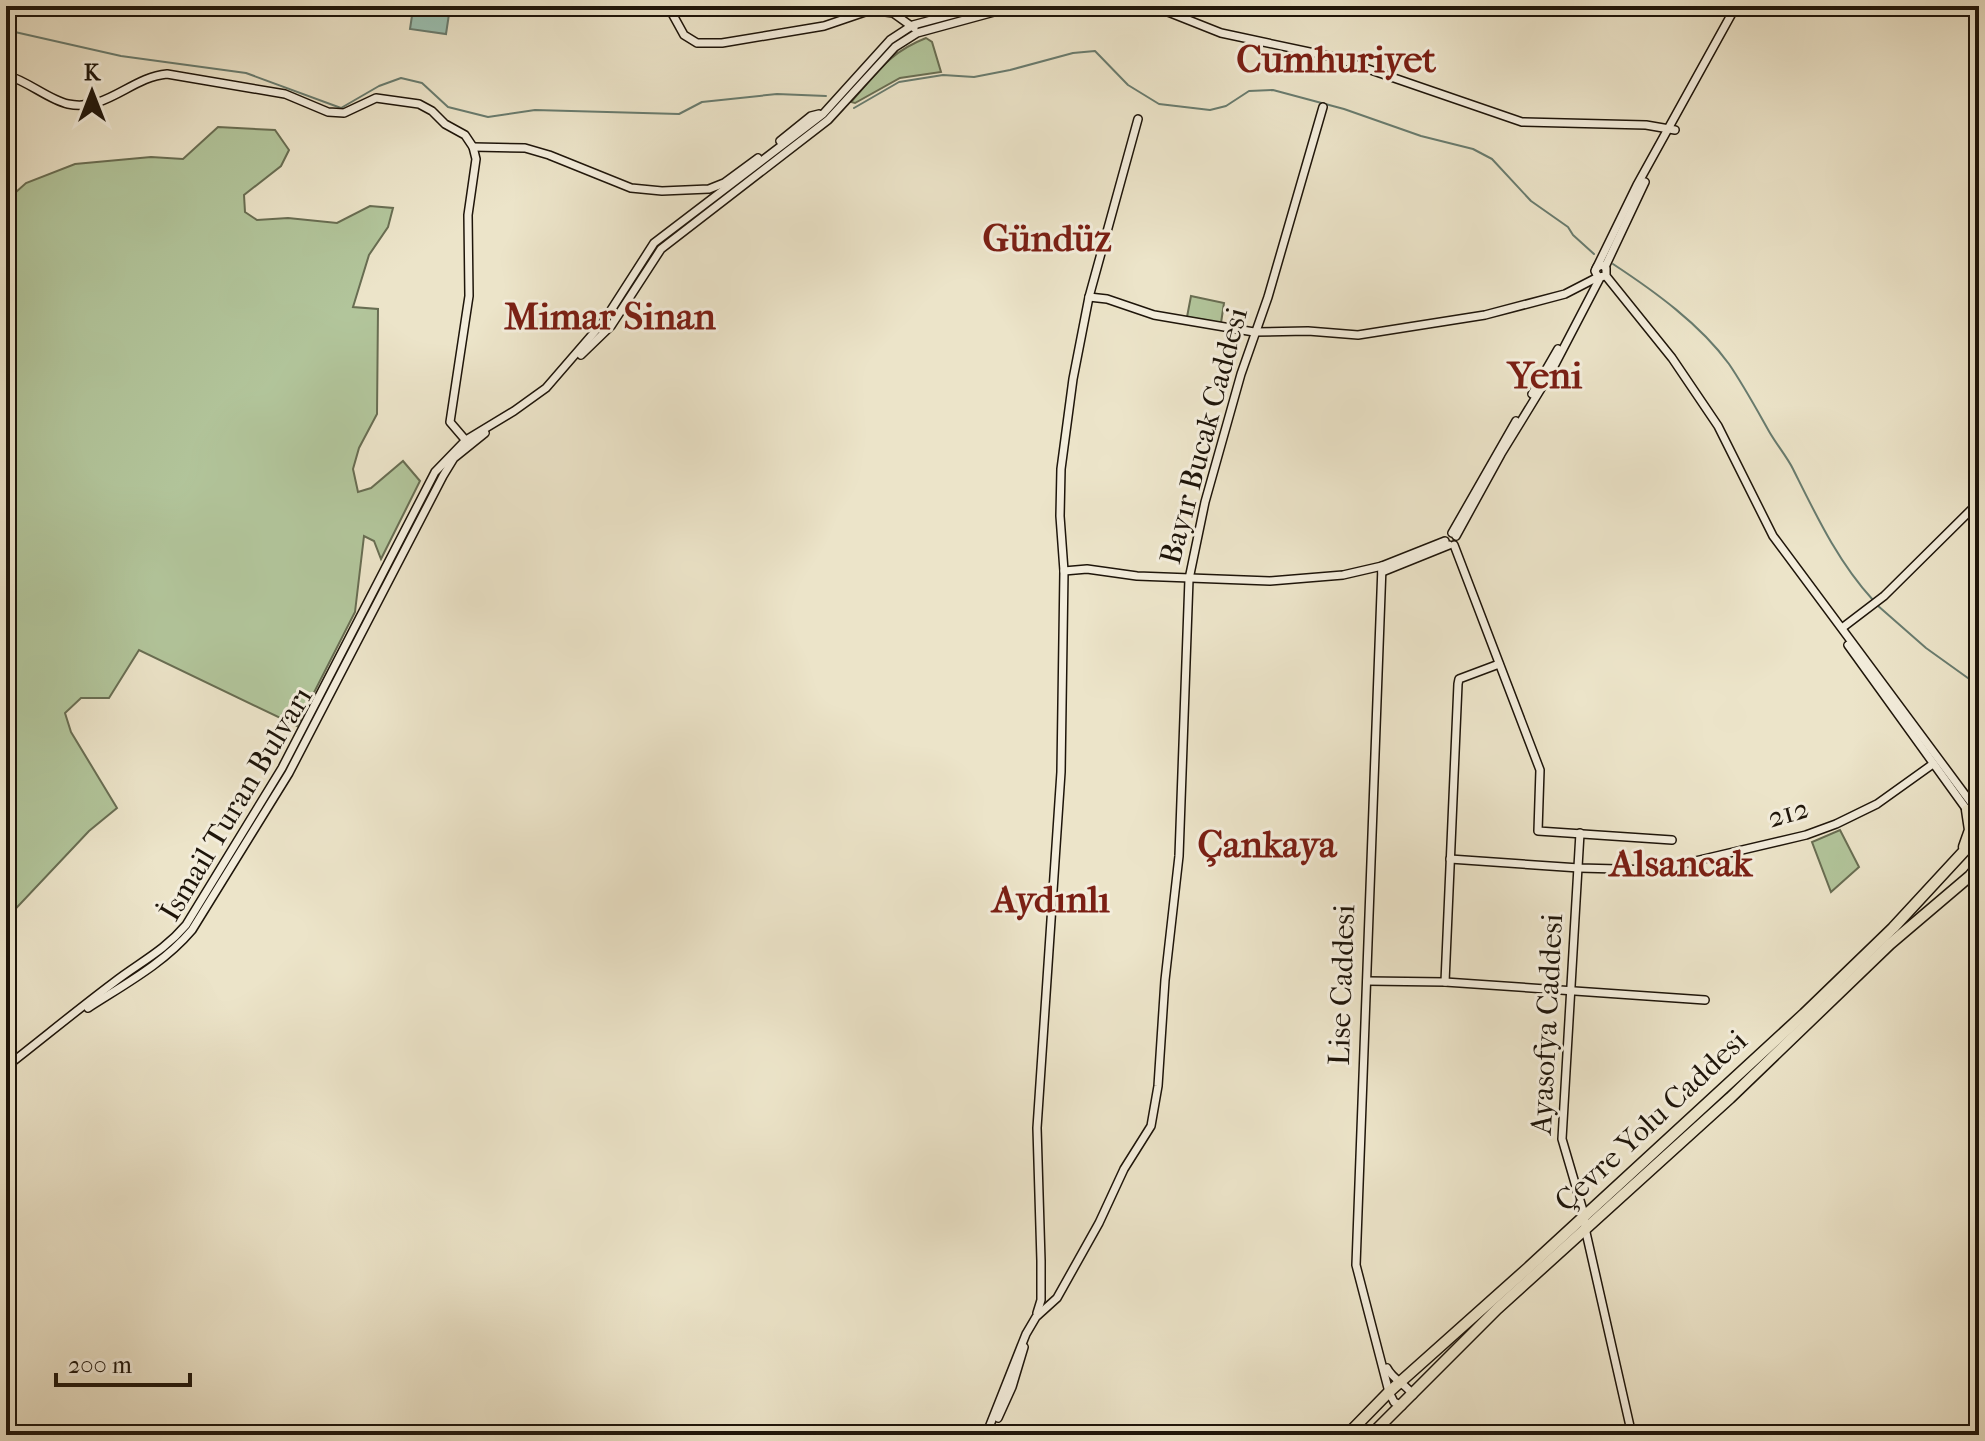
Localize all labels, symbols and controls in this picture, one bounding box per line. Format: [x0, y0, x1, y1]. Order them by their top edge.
district label: Cumhuriyet [1236, 37, 1436, 82]
north arrow [52, 52, 132, 132]
text: K [84, 60, 102, 86]
district label: Gündüz [982, 216, 1112, 261]
district label: Mimar Sinan [504, 294, 717, 339]
street label: Bayır Bucak Caddesi [1153, 304, 1255, 568]
district label: Yeni [1506, 353, 1583, 398]
street label: İsmail Turan Bulvarı [152, 681, 320, 927]
street label: 212 [1763, 790, 1813, 836]
district label: Çankaya [1198, 822, 1338, 867]
district label: Alsancak [1608, 841, 1754, 886]
district label: Aydınlı [990, 877, 1111, 922]
street label: Lise Caddesi [1322, 904, 1362, 1066]
street label: Ayasofya Caddesi [1524, 913, 1570, 1136]
street label: Çevre Yolu Caddesi [1548, 1023, 1754, 1219]
scale bar [56, 1337, 190, 1387]
text: 200 m [68, 1351, 132, 1379]

